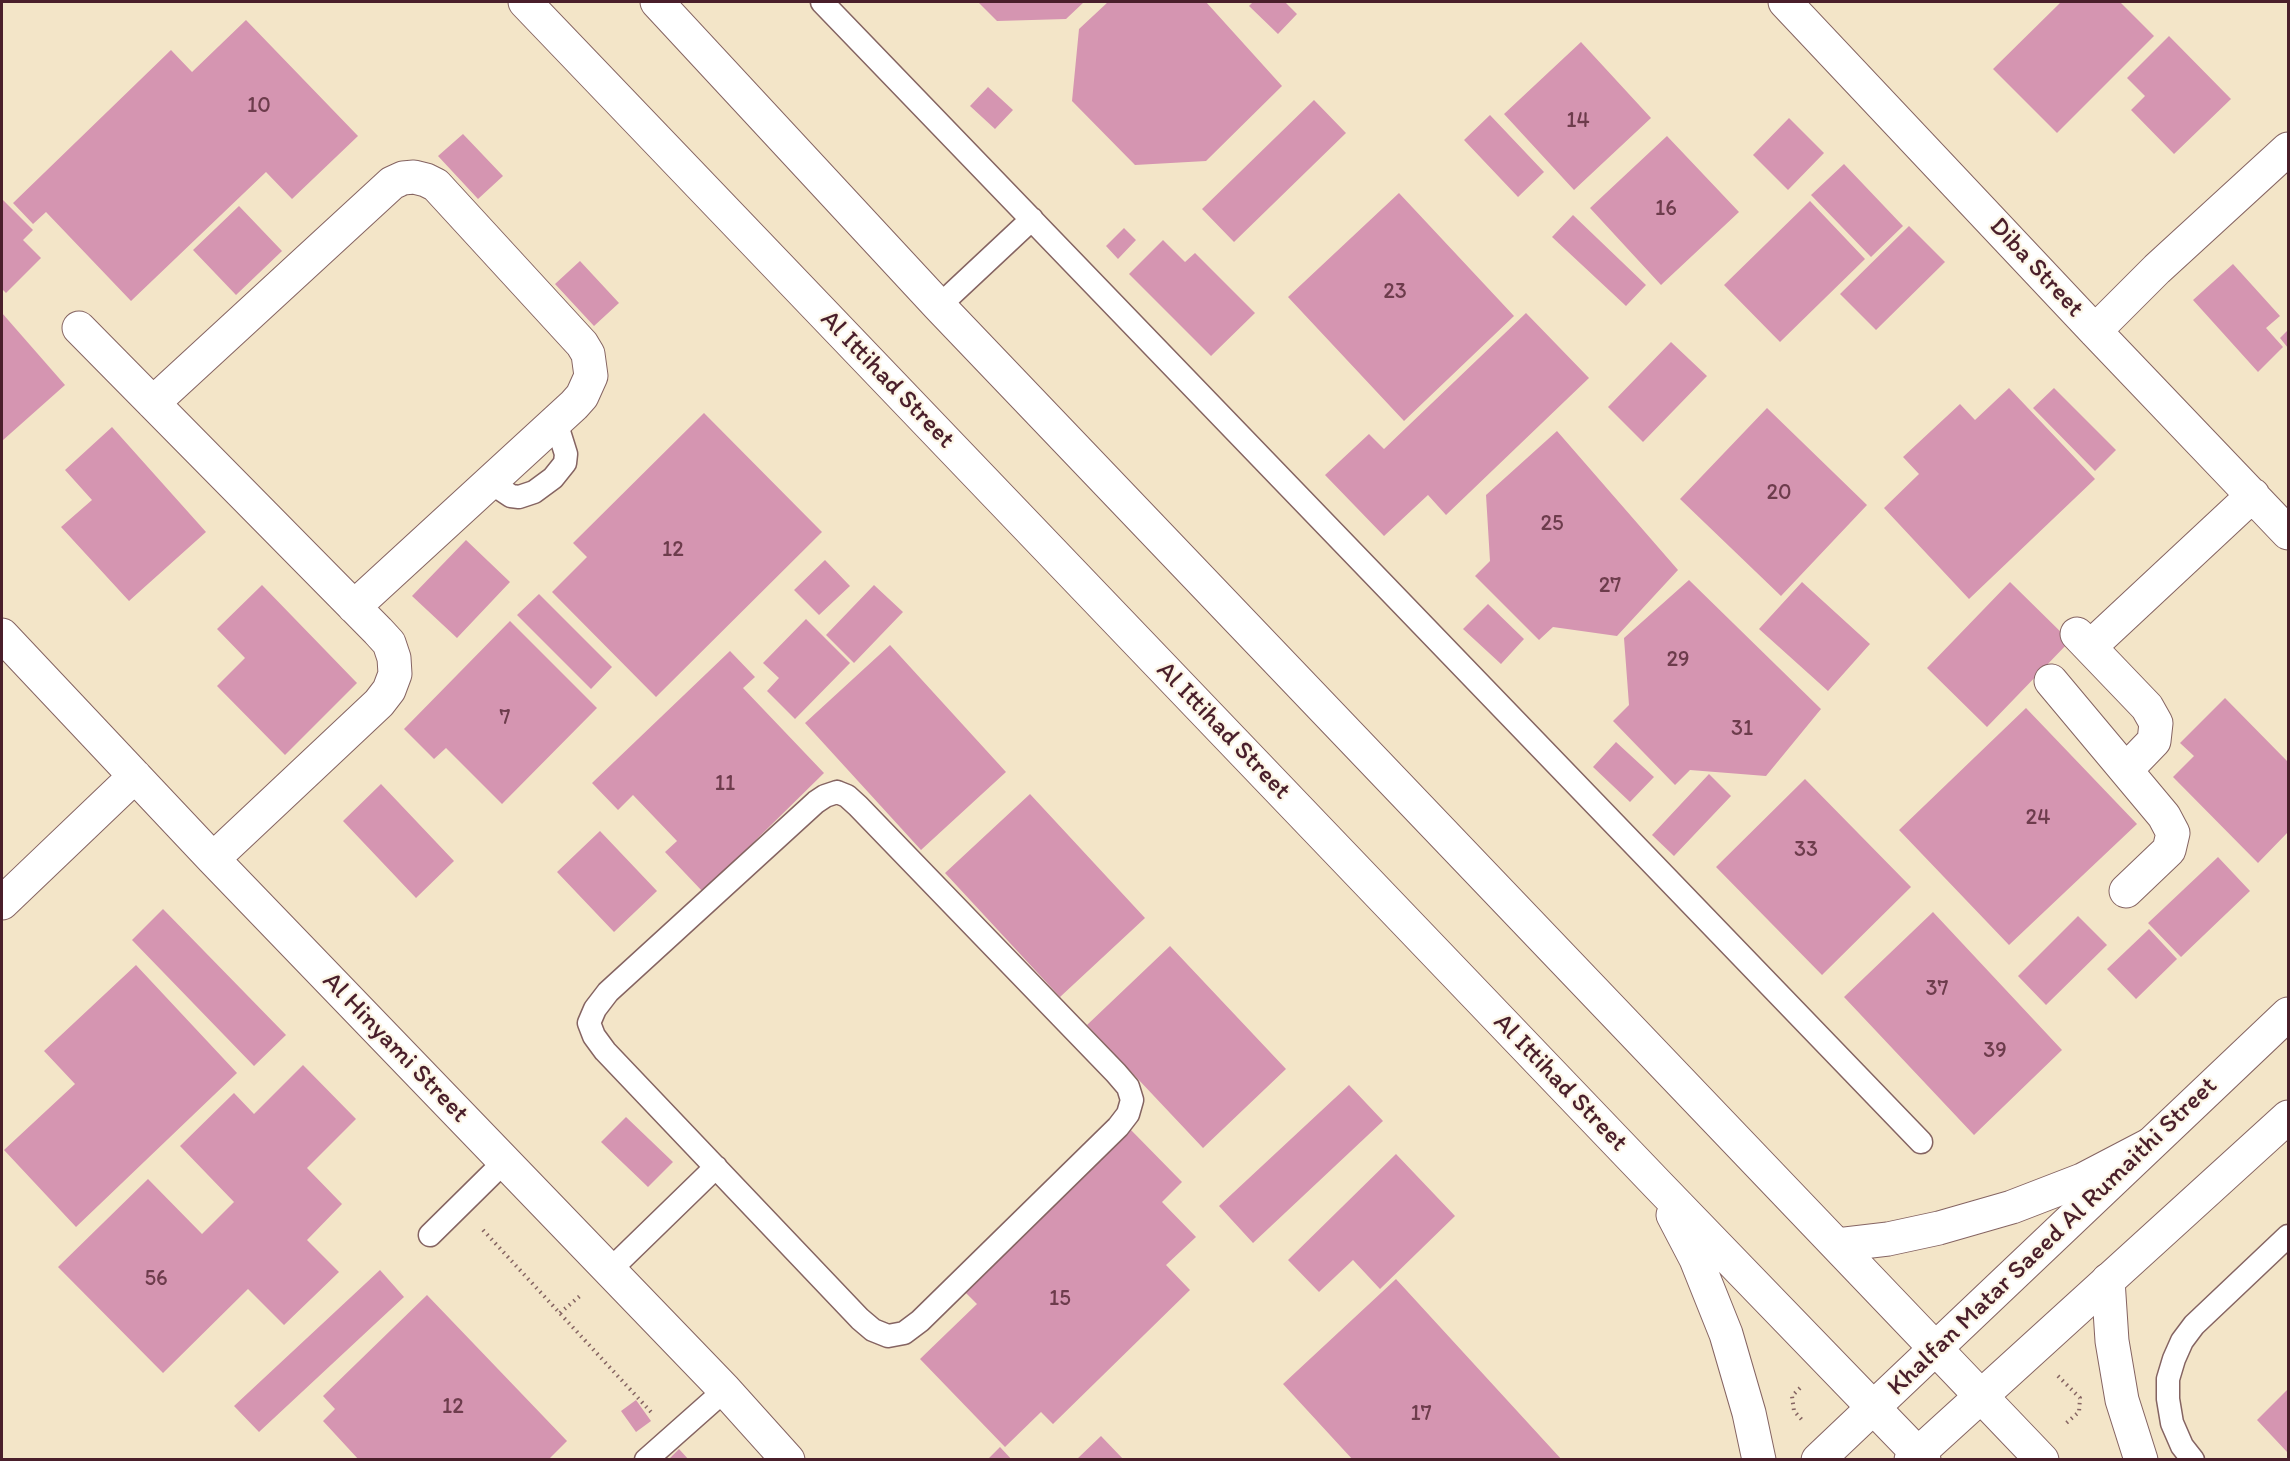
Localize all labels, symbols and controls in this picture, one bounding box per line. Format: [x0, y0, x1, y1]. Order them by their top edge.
house number: 10 [247, 93, 271, 119]
house number: 14 [1566, 108, 1590, 134]
house number: 16 [1655, 196, 1677, 222]
street label: Diba Street [1982, 212, 2090, 324]
house number: 23 [1383, 279, 1407, 305]
street label: Al Ittihad Street [813, 304, 961, 456]
house number: 20 [1766, 480, 1792, 506]
house number: 25 [1540, 511, 1564, 537]
house number: 12 [662, 537, 684, 563]
house number: 27 [1599, 573, 1621, 599]
house number: 29 [1666, 647, 1690, 673]
street label: Al Ittihad Street [1149, 655, 1297, 807]
house number: 7 [500, 705, 510, 731]
house number: 31 [1731, 716, 1753, 742]
house number: 11 [715, 771, 735, 797]
house number: 24 [2026, 805, 2050, 831]
house number: 33 [1794, 837, 1818, 863]
street label: Al Hinyami Street [315, 966, 475, 1130]
house number: 37 [1926, 976, 1948, 1002]
street label: Al Ittihad Street [1486, 1007, 1634, 1159]
house number: 39 [1983, 1038, 2007, 1064]
street label: Khalfan Matar Saeed Al Rumaithi Street [1882, 1071, 2224, 1403]
house number: 56 [144, 1266, 168, 1292]
house number: 15 [1049, 1286, 1071, 1312]
house number: 12 [442, 1394, 464, 1420]
house number: 17 [1410, 1401, 1432, 1427]

